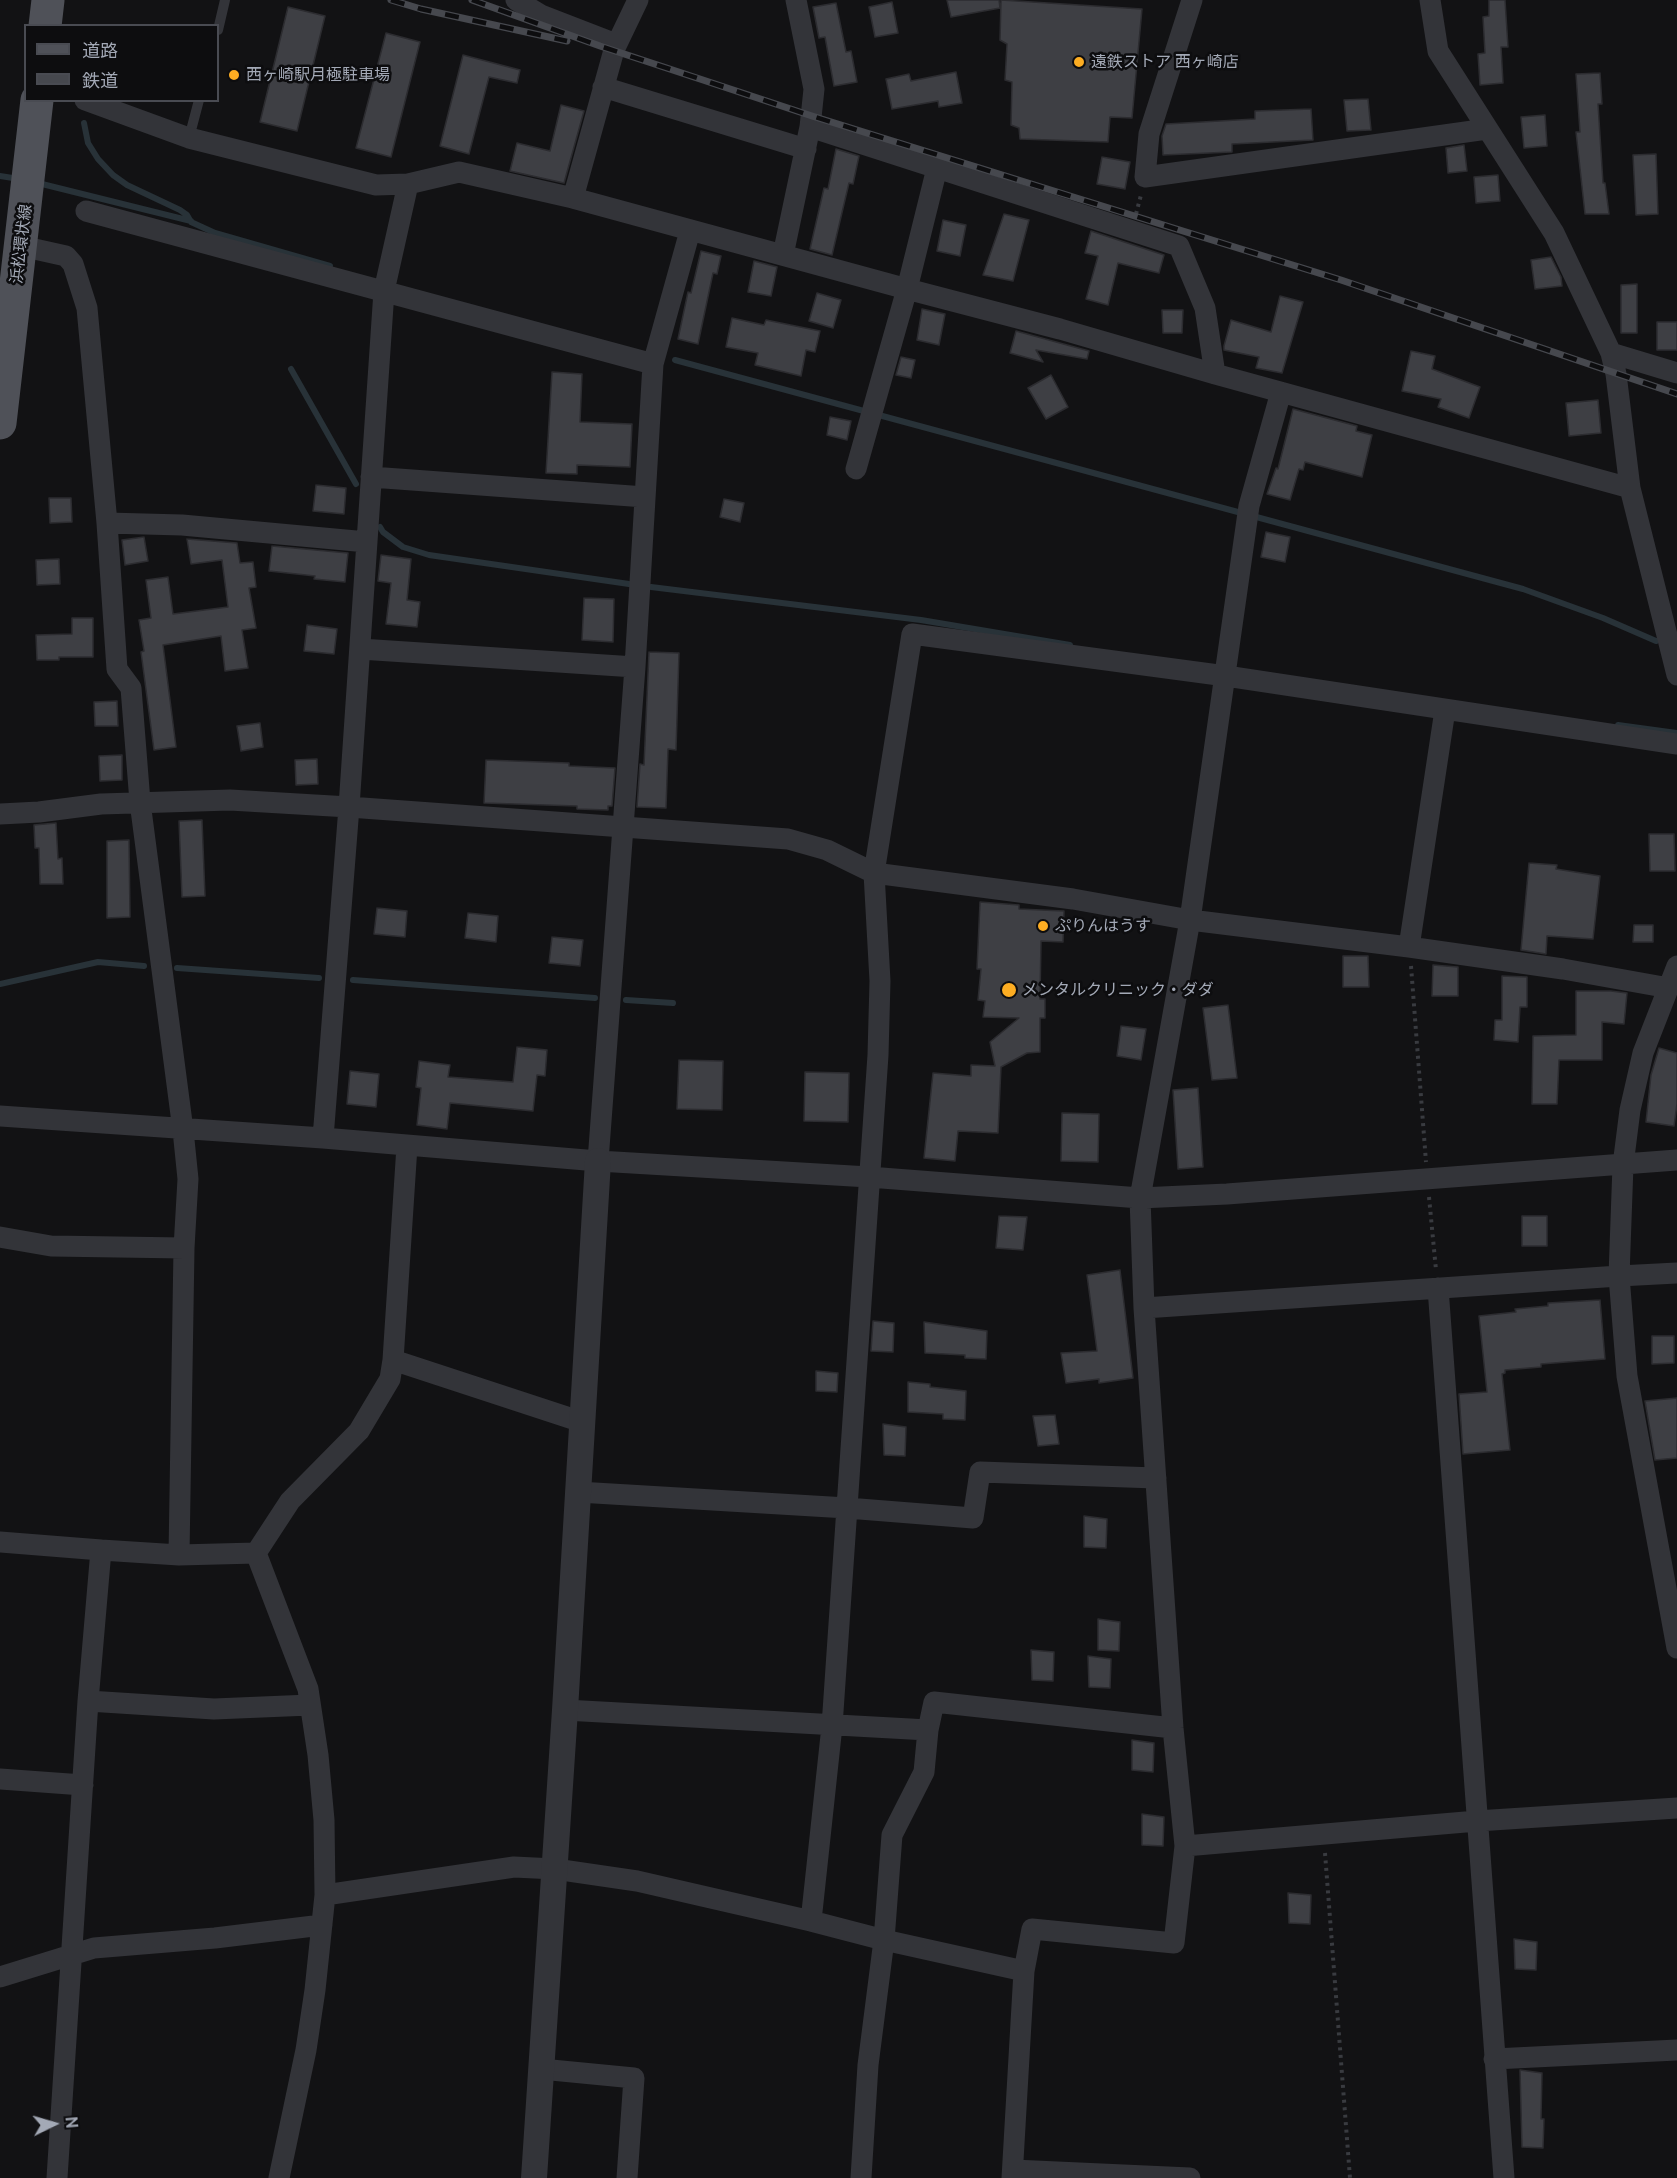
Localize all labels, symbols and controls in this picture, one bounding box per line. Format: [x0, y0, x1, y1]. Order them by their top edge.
legend [24, 24, 219, 102]
text: 道路 [82, 40, 118, 60]
place label: 遠鉄ストア 西ヶ崎店 [1091, 52, 1239, 72]
marker: 遠鉄ストア 西ヶ崎店 [1072, 55, 1086, 69]
place label: 西ヶ崎駅月極駐車場 [246, 65, 390, 85]
marker: 西ヶ崎駅月極駐車場 [227, 68, 241, 82]
text: 鉄道 [82, 70, 118, 90]
street label: 浜松環状線 [7, 203, 35, 285]
place label: ぷりんはうす [1055, 916, 1151, 936]
marker: ぷりんはうす [1036, 919, 1050, 933]
place label: メンタルクリニック・ダダ [1022, 980, 1214, 1000]
marker: メンタルクリニック・ダダ [1000, 981, 1018, 999]
north arrow [24, 2094, 84, 2154]
text: N [62, 2116, 81, 2129]

